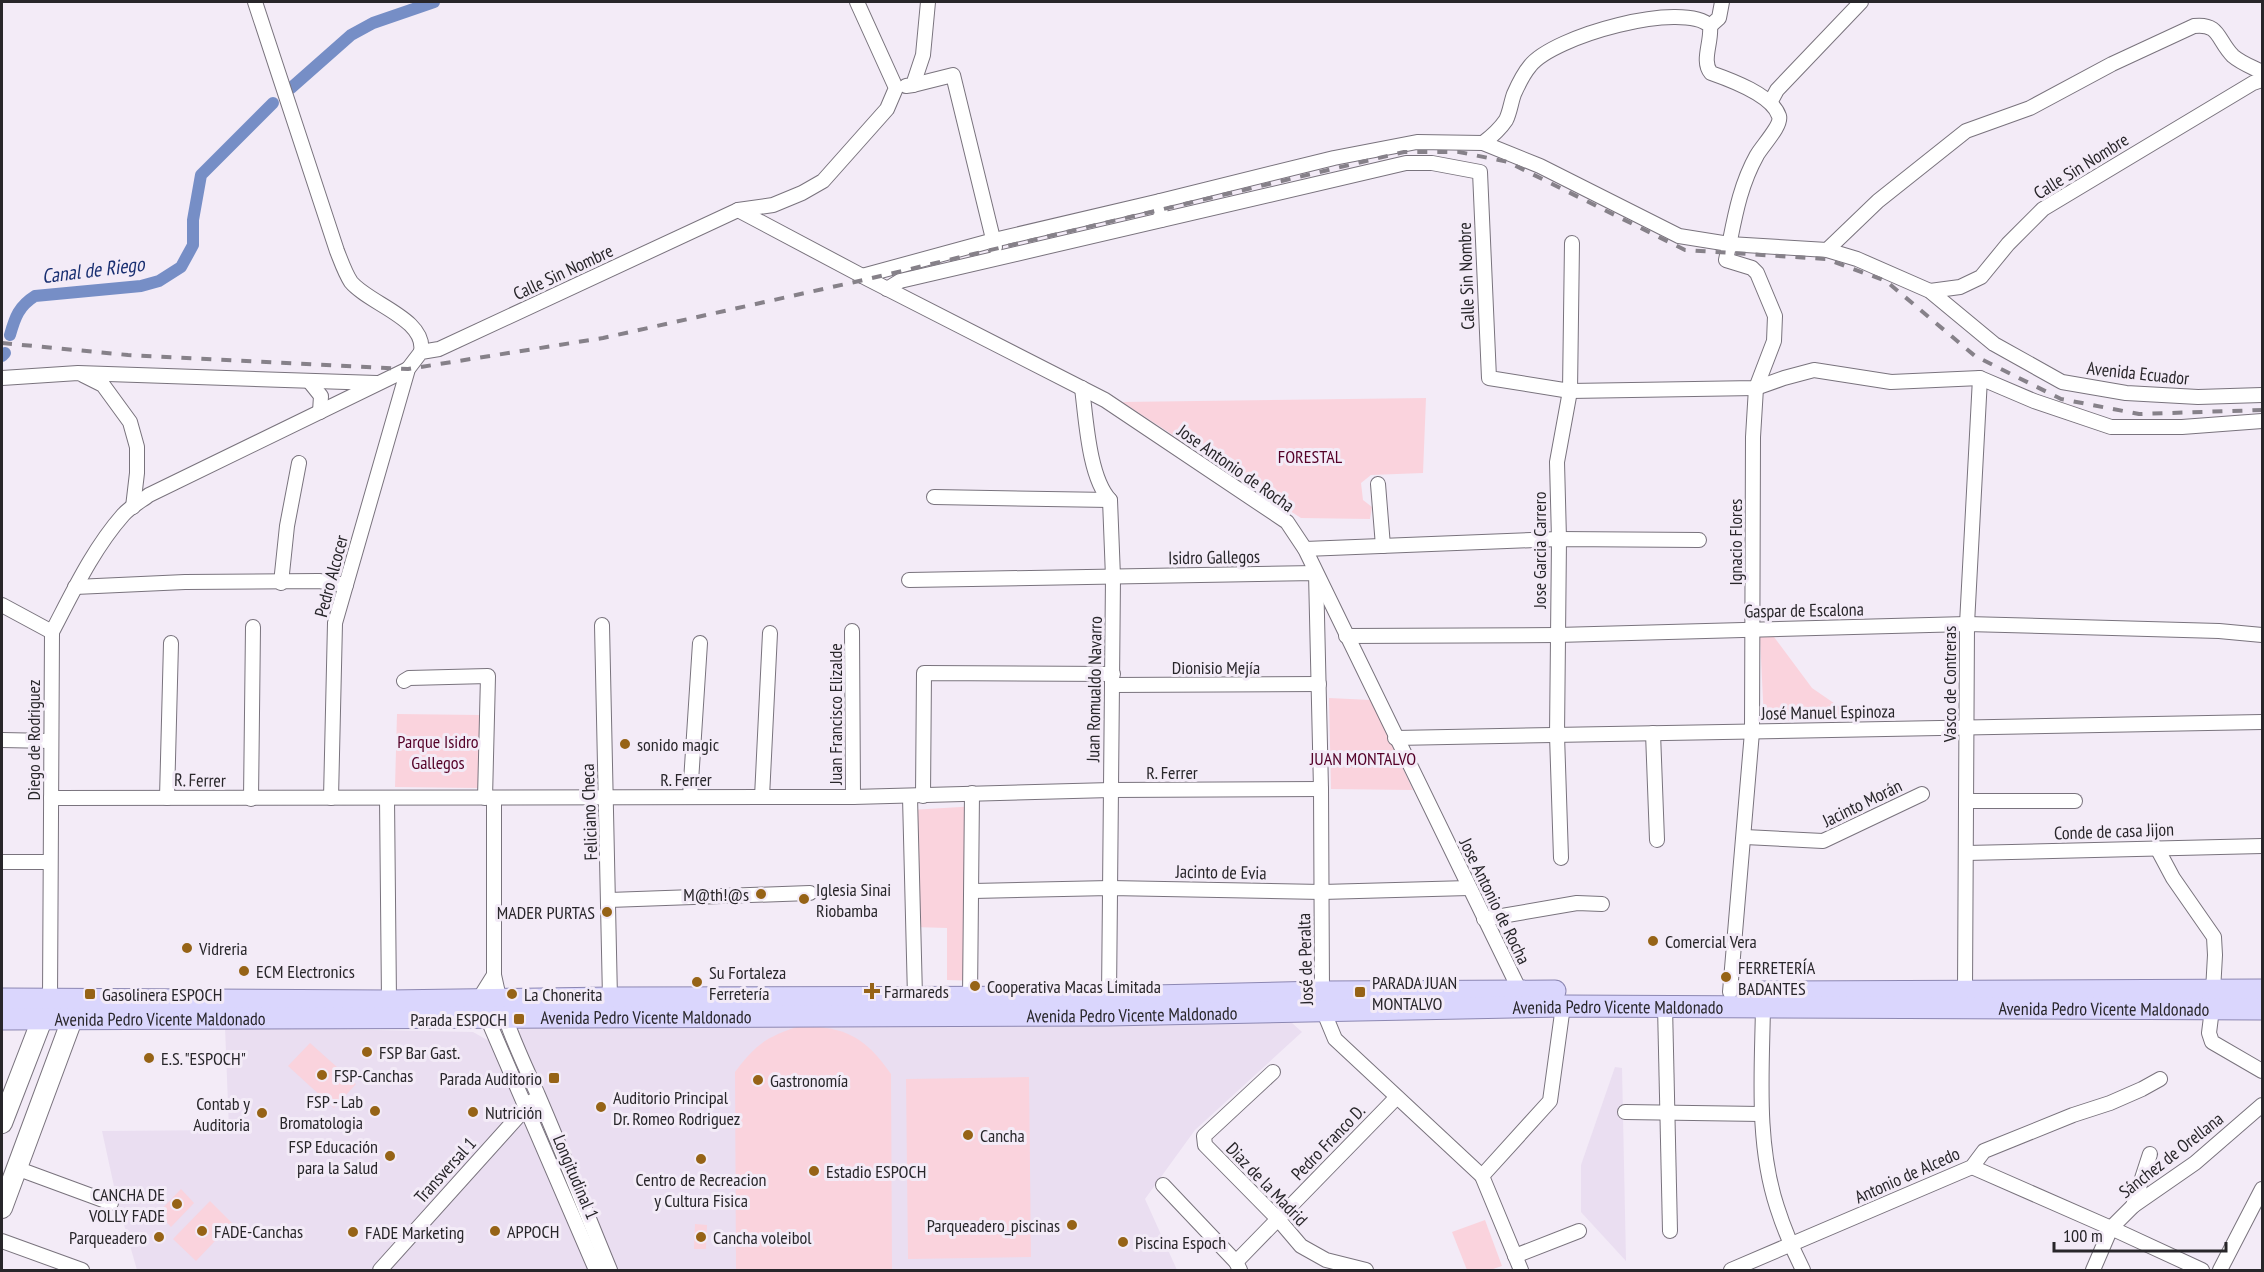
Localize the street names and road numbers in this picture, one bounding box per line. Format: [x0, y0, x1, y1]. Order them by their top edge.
street label: Calle Sin Nombre [2029, 128, 2133, 204]
street label: Calle Sin Nombre [1453, 222, 1479, 330]
street label: Calle Sin Nombre [509, 239, 617, 305]
street label: Avenida Ecuador [2086, 356, 2190, 390]
street label: Jose Antonio de Rocha [1172, 419, 1299, 517]
street label: Jose Garcia Carrero [1528, 491, 1551, 609]
street label: Ignacio Flores [1724, 499, 1747, 585]
street label: Pedro Alcocer [309, 532, 353, 620]
street label: Isidro Gallegos [1168, 545, 1260, 569]
street label: Gaspar de Escalona [1744, 597, 1864, 623]
street label: Juan Romualdo Navarro [1081, 616, 1107, 763]
street label: Vasco de Contreras [1938, 626, 1961, 743]
street label: Juan Francisco Elizalde [824, 643, 847, 786]
street label: Dionisio Mejía [1172, 656, 1260, 679]
street label: Diego de Rodriguez [22, 680, 45, 800]
street label: José Manuel Espinoza [1760, 699, 1895, 725]
street label: R. Ferrer [1146, 761, 1198, 784]
street label: Feliciano Checa [576, 763, 602, 861]
street label: R. Ferrer [174, 768, 226, 792]
street label: R. Ferrer [660, 768, 712, 791]
street label: Jacinto Morán [1818, 774, 1905, 833]
street label: Conde de casa Jijon [2054, 817, 2174, 845]
street label: Jose Antonio de Rocha [1454, 833, 1536, 968]
street label: Jacinto de Evia [1174, 860, 1267, 884]
street label: José de Peralta [1292, 913, 1318, 1006]
street label: Avenida Pedro Vicente Maldonado [1512, 994, 1724, 1018]
street label: Avenida Pedro Vicente Maldonado [1998, 996, 2210, 1020]
street label: Avenida Pedro Vicente Maldonado [1026, 1001, 1238, 1027]
street label: Avenida Pedro Vicente Maldonado [541, 1005, 752, 1029]
street label: Avenida Pedro Vicente Maldonado [55, 1007, 266, 1030]
street label: Pedro Franco D. [1286, 1099, 1370, 1185]
street label: Sánchez de Orellana [2114, 1107, 2228, 1203]
street label: Longitudinal 1 [548, 1131, 604, 1223]
street label: Transversal 1 [409, 1132, 481, 1208]
street label: Diaz de la Madrid [1221, 1137, 1313, 1231]
street label: Antonio de Alcedo [1851, 1141, 1963, 1208]

